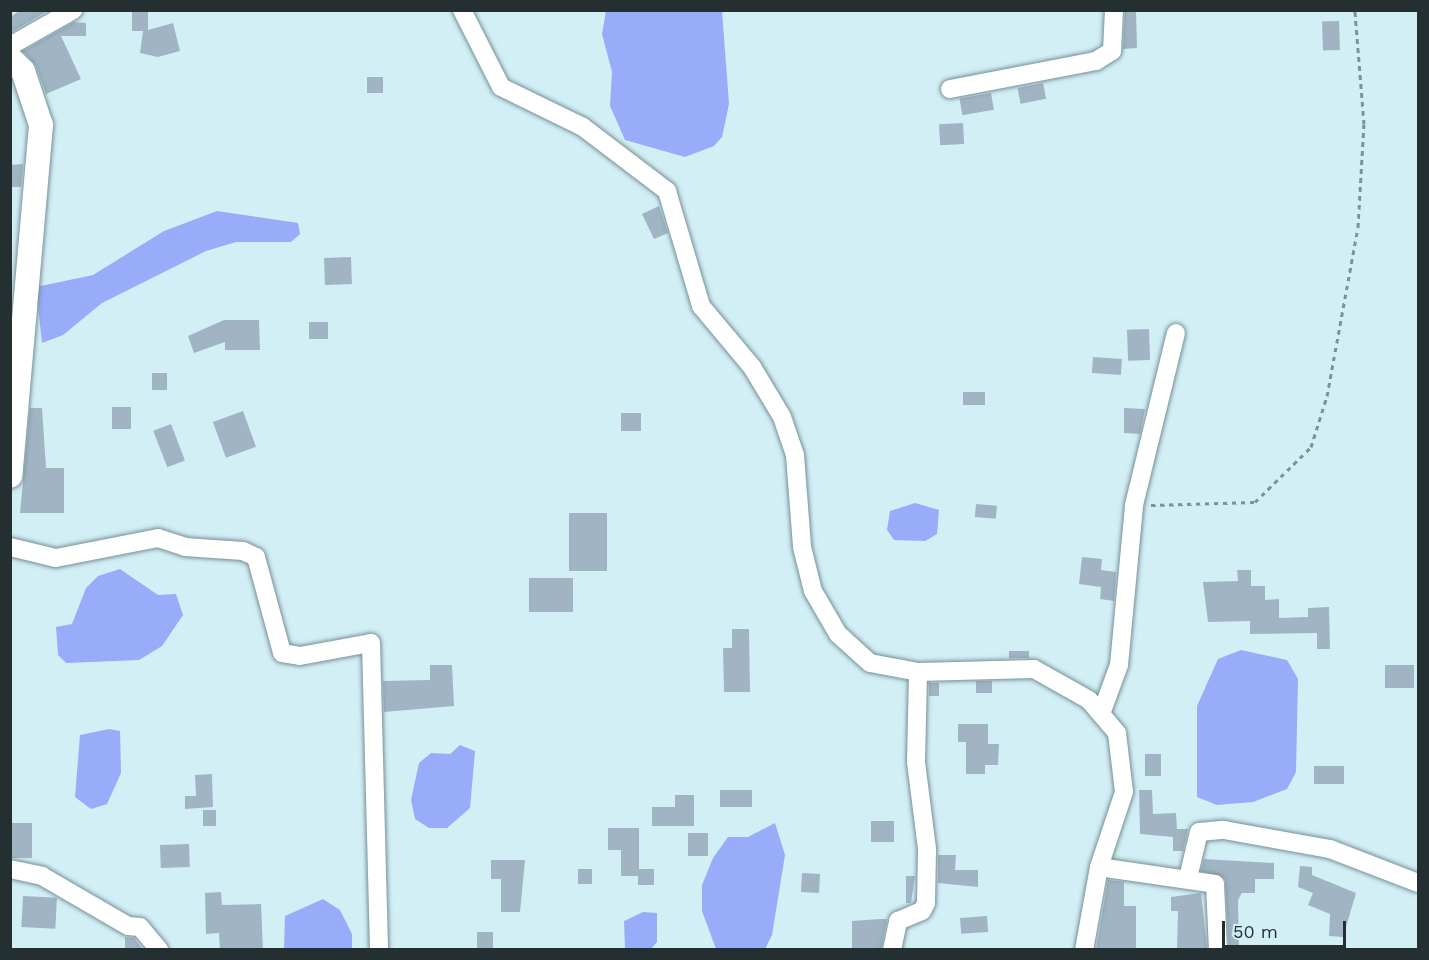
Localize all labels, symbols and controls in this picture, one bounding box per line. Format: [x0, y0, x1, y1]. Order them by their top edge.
scale bar [1225, 909, 1350, 947]
text: 50 m [1233, 921, 1278, 942]

